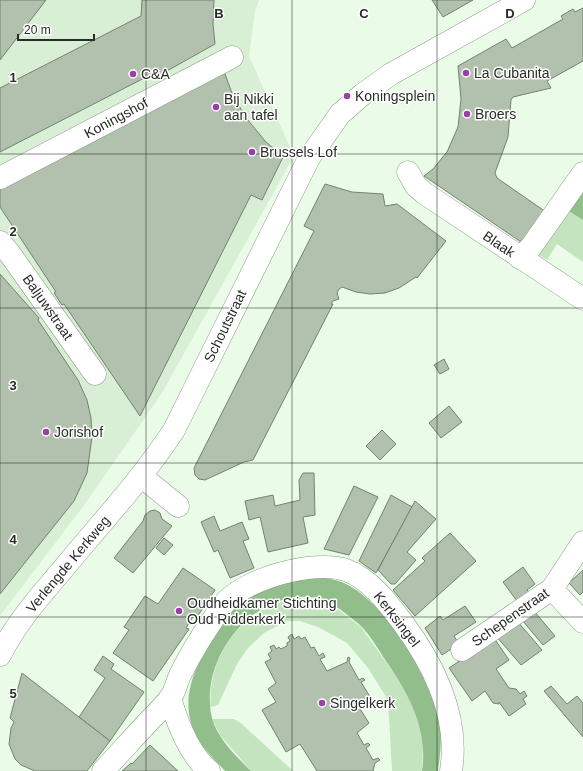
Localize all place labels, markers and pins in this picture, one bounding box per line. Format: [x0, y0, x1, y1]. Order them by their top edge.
place label: La Cubanita [474, 65, 550, 81]
place label: C&A [141, 66, 170, 82]
marker: La Cubanita [461, 68, 471, 78]
marker: C&A [128, 69, 138, 79]
place label: Koningsplein [355, 88, 435, 104]
place label: Bij Nikki aan tafel [224, 91, 278, 123]
marker: Koningsplein [342, 91, 352, 101]
marker: Bij Nikki aan tafel [211, 102, 221, 112]
place label: Broers [475, 106, 516, 122]
marker: Broers [462, 109, 472, 119]
place label: Brussels Lof [260, 144, 337, 160]
marker: Brussels Lof [247, 147, 257, 157]
place label: Jorishof [54, 424, 103, 440]
marker: Jorishof [41, 427, 51, 437]
place label: Oudheidkamer Stichting Oud Ridderkerk [187, 595, 336, 627]
marker: Oudheidkamer Stichting Oud Ridderkerk [174, 606, 184, 616]
place label: Singelkerk [330, 695, 396, 711]
marker: Singelkerk [317, 698, 327, 708]

